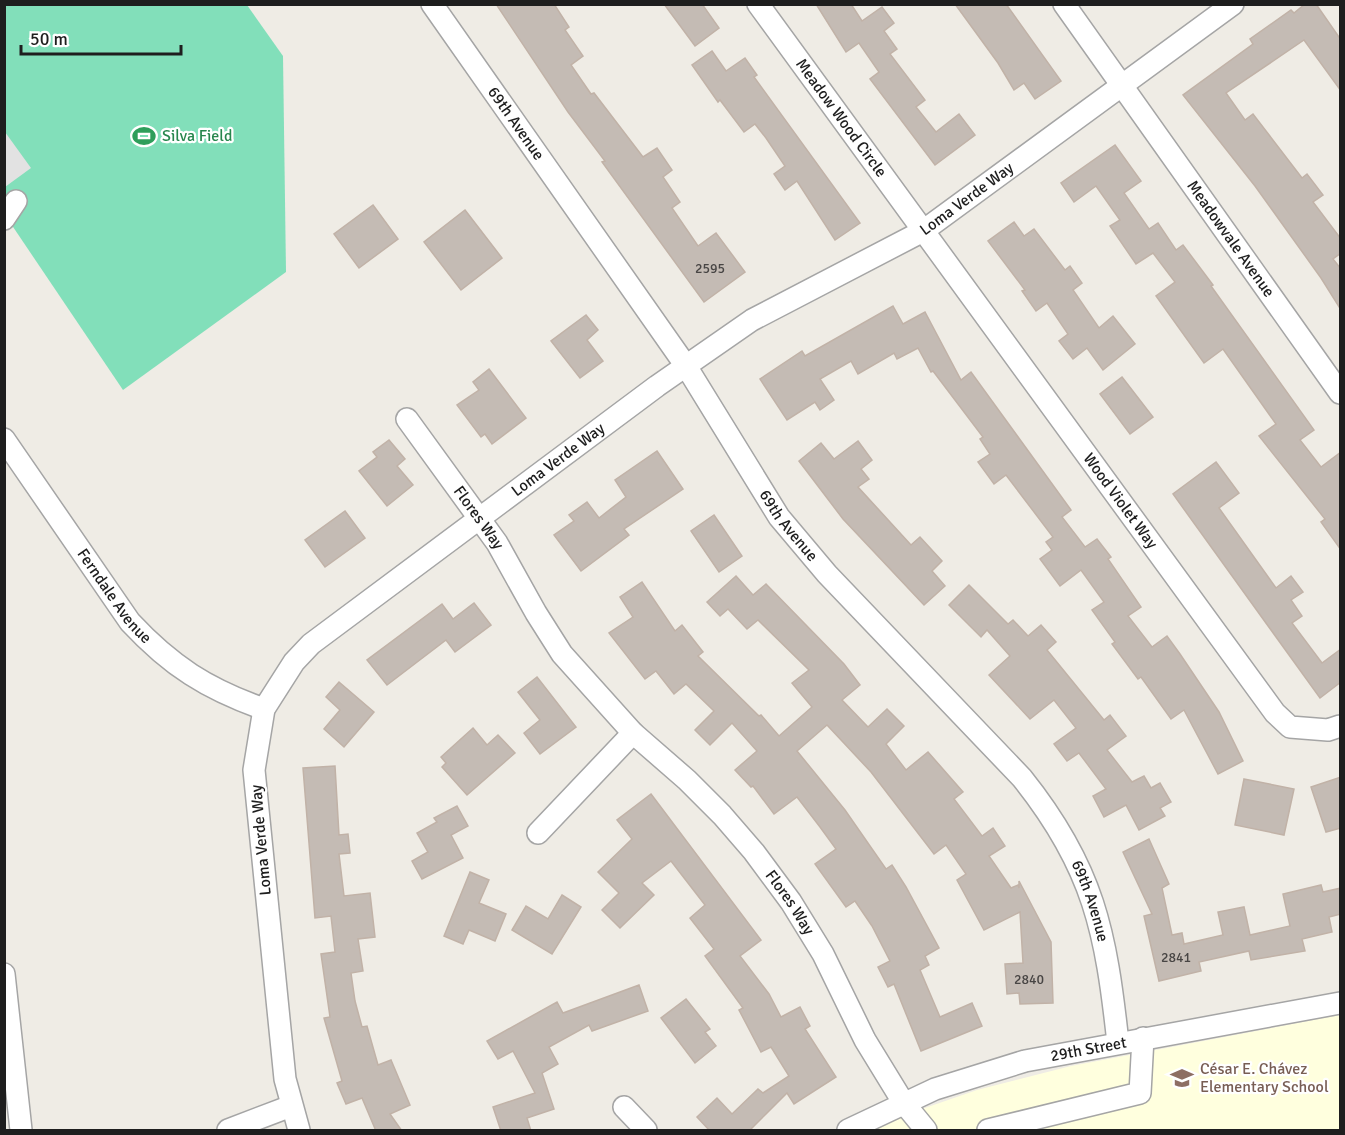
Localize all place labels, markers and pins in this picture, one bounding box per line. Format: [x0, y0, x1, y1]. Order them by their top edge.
sports icon: Silva Field [131, 123, 157, 149]
place label: Silva Field [162, 126, 232, 146]
place label: César E. Chávez Elementary School [1200, 1059, 1329, 1097]
school or university icon: César E. Chávez Elementary School [1169, 1065, 1195, 1091]

